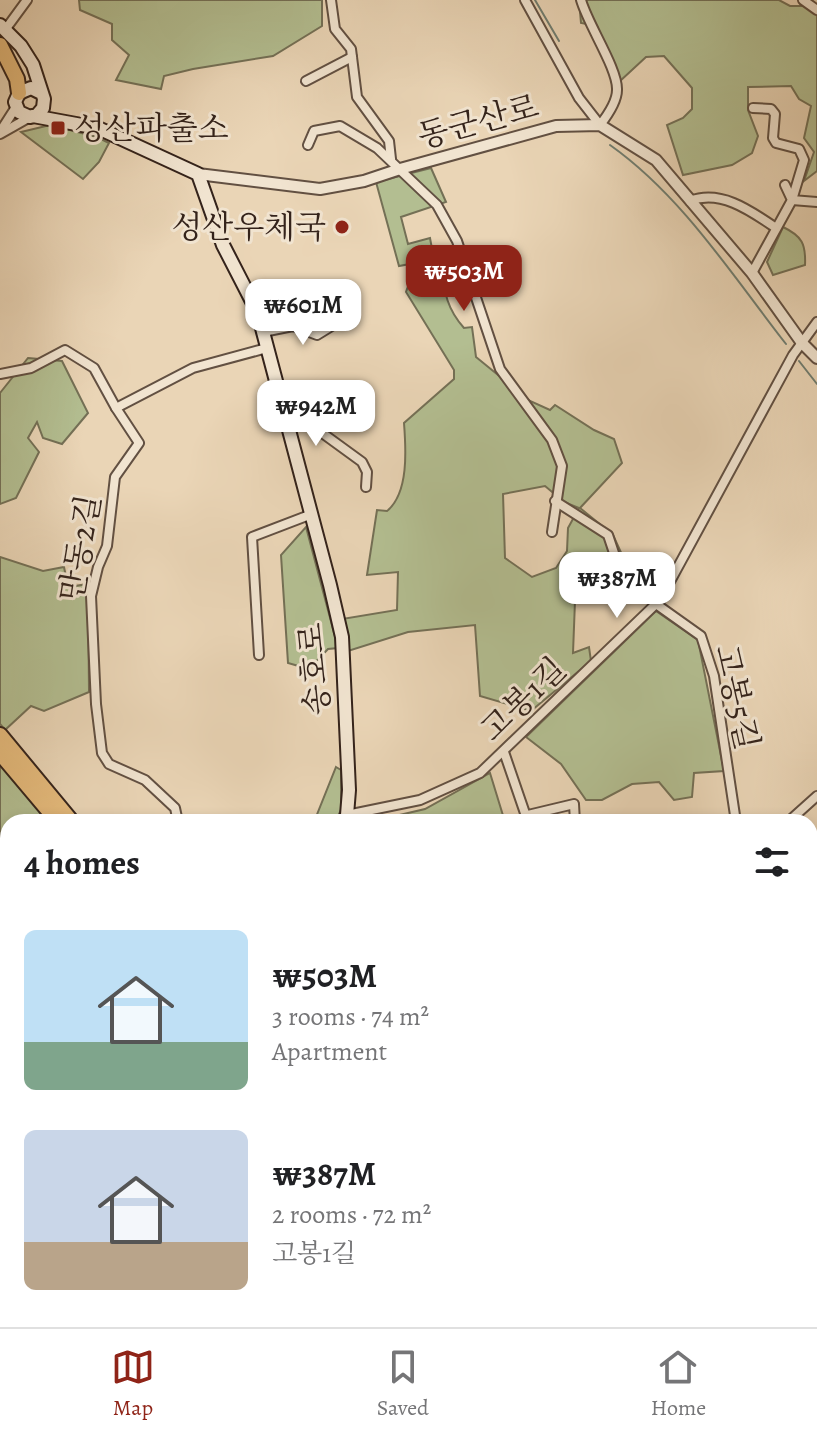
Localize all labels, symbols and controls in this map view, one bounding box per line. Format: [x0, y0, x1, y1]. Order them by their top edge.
street label: 동군산로 [413, 84, 543, 158]
place label: 성산파출소 [74, 106, 229, 150]
marker: 성산파출소 [49, 119, 67, 137]
place label: 성산우체국 [171, 205, 326, 249]
marker: 성산우체국 [333, 218, 351, 236]
pin: ₩503M [408, 245, 520, 313]
text: ₩503M [424, 253, 504, 288]
pin: ₩601M [247, 279, 359, 347]
text: ₩601M [263, 287, 343, 322]
pin: ₩942M [260, 380, 372, 448]
text: ₩942M [275, 388, 357, 423]
street label: 만동2길 [49, 491, 111, 605]
pin: ₩387M [561, 552, 673, 620]
text: ₩387M [577, 560, 657, 595]
street label: 송호로 [288, 621, 340, 717]
street label: 고봉5길 [704, 640, 770, 754]
street label: 고봉1길 [470, 647, 576, 751]
text: 4 homes [24, 839, 140, 886]
icon: filters [750, 840, 794, 884]
text: ₩503M [272, 952, 377, 999]
icon: home [88, 962, 184, 1058]
text: 3 rooms · 74 m² [272, 999, 429, 1034]
text: Apartment [272, 1034, 387, 1069]
text: ₩387M [272, 1150, 376, 1197]
icon: home [88, 1162, 184, 1258]
text: 2 rooms · 72 m² [272, 1197, 431, 1232]
text: 고봉1길 [272, 1236, 356, 1271]
tab: Map [111, 1345, 155, 1423]
tab: Saved [377, 1345, 429, 1423]
tab: Home [651, 1345, 706, 1423]

